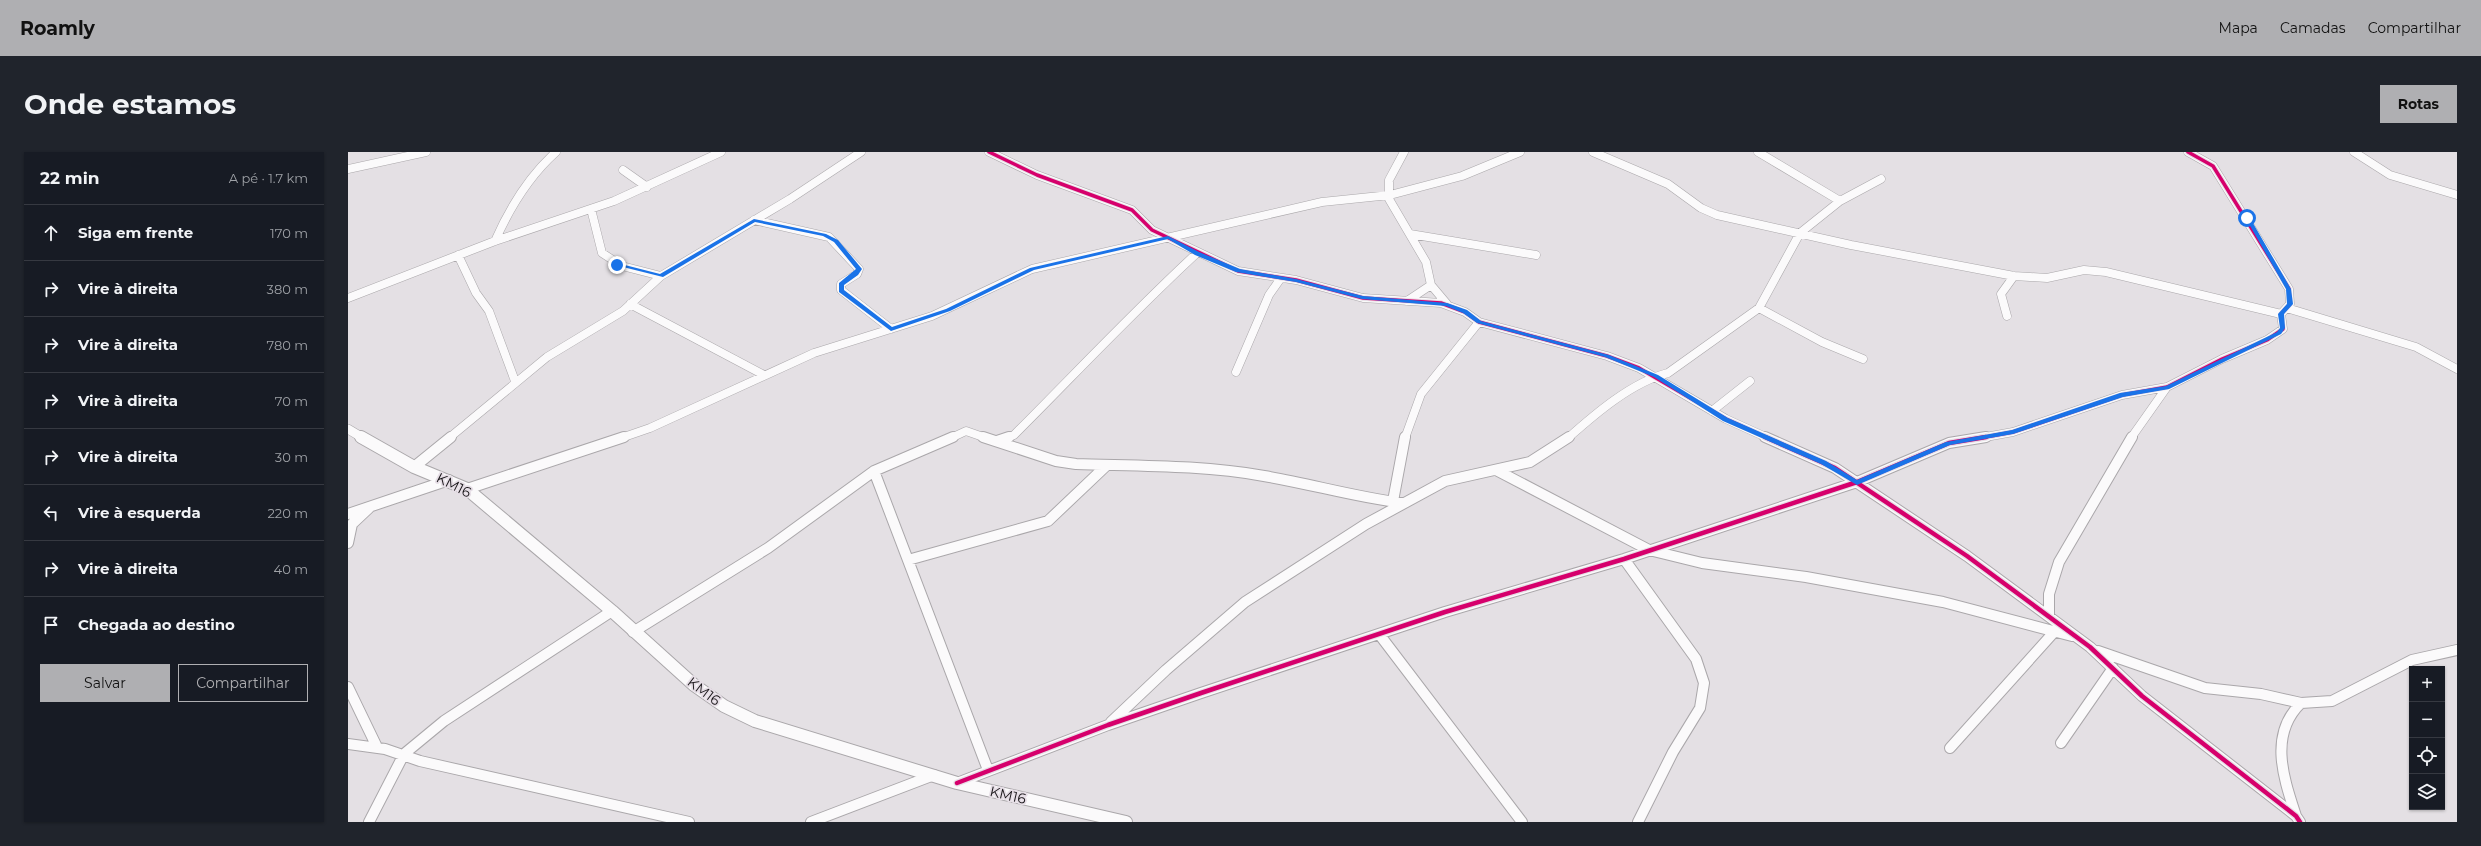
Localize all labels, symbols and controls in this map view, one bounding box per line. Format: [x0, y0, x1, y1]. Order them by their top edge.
text: Roamly [20, 17, 95, 40]
text: Mapa [2219, 19, 2258, 37]
text: Camadas [2280, 19, 2346, 37]
text: Compartilhar [2368, 19, 2461, 37]
button: Rotas [2380, 85, 2457, 123]
text: Onde estamos [24, 87, 236, 121]
text: 22 min [40, 168, 100, 188]
text: A pé · 1.7 km [229, 170, 308, 186]
route start [2238, 209, 2256, 227]
icon: ahead [40, 222, 62, 244]
text: Siga em frente [78, 223, 193, 242]
text: 170 m [270, 225, 308, 241]
route end [608, 256, 626, 274]
icon: right [40, 278, 62, 300]
text: Vire à direita [78, 279, 178, 298]
text: 380 m [267, 281, 308, 297]
icon: right [40, 334, 62, 356]
text: Vire à direita [78, 335, 178, 354]
text: 780 m [266, 337, 308, 353]
icon: right [40, 390, 62, 412]
text: Vire à direita [78, 391, 178, 410]
text: 70 m [275, 393, 308, 409]
icon: right [40, 446, 62, 468]
text: Vire à direita [78, 447, 178, 466]
text: 30 m [275, 449, 308, 465]
street label: KM16 [433, 469, 475, 502]
icon: left [40, 502, 62, 524]
text: Vire à esquerda [78, 503, 201, 522]
text: 220 m [267, 505, 308, 521]
icon: right [40, 558, 62, 580]
text: Vire à direita [78, 559, 178, 578]
text: 40 m [274, 561, 308, 577]
icon: arrive [40, 614, 62, 636]
text: Chegada ao destino [78, 615, 235, 634]
button: Salvar [40, 664, 170, 702]
button: Compartilhar [178, 664, 308, 702]
map controls [2409, 666, 2445, 810]
button: + [2409, 666, 2445, 702]
street label: KM16 [684, 673, 725, 710]
button: − [2409, 702, 2445, 738]
button: locate [2409, 738, 2445, 774]
button: layers [2409, 774, 2445, 810]
street label: KM16 [988, 782, 1028, 808]

